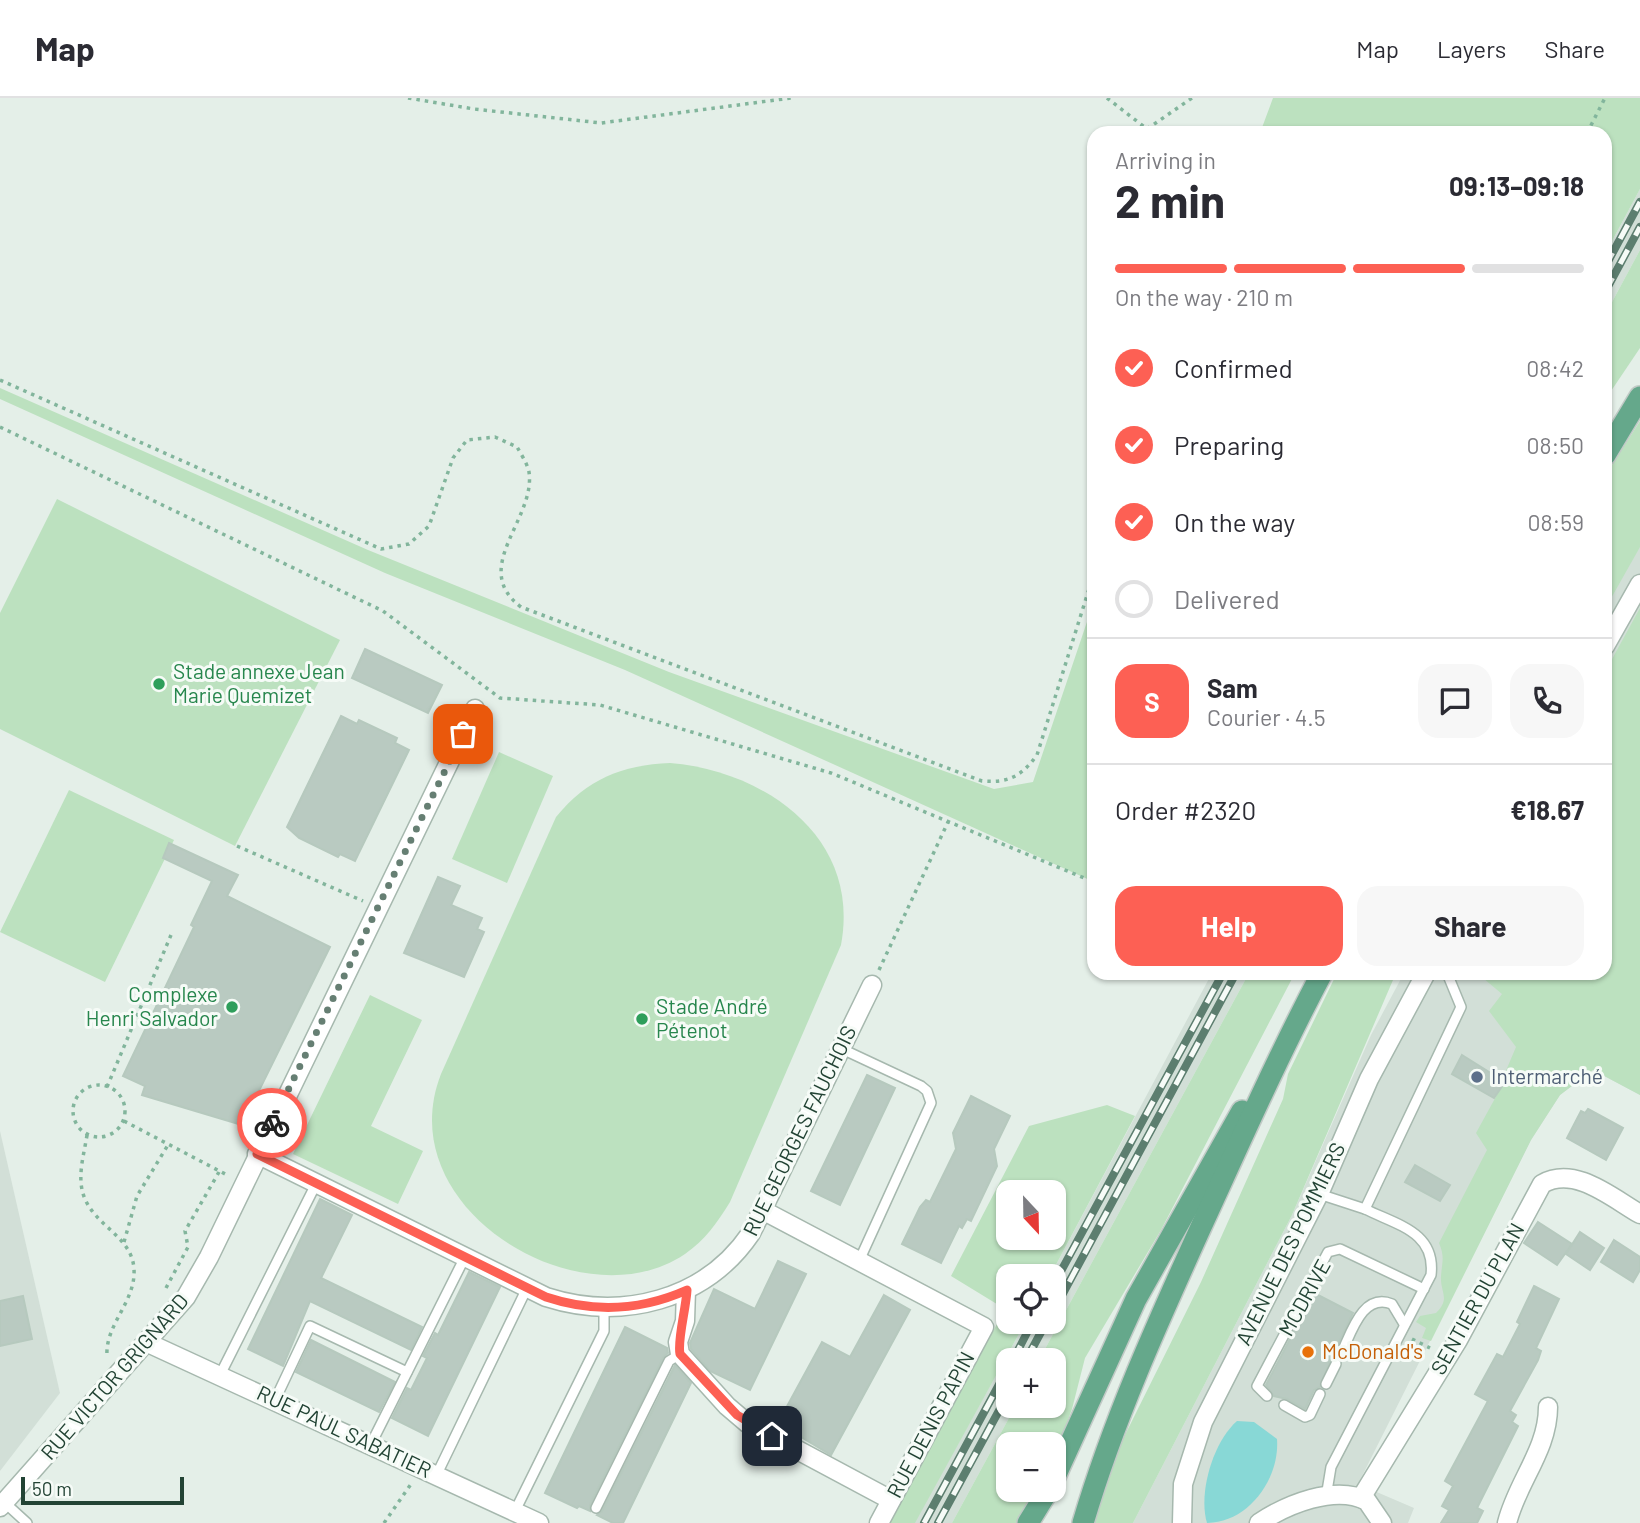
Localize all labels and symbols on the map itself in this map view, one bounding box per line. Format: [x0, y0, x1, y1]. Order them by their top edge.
place label: Stade annexe Jean Marie Quemizet [173, 658, 345, 707]
marker: Stade annexe Jean Marie Quemizet [151, 676, 167, 692]
pin [433, 704, 493, 764]
place label: Complexe Henri Salvador [86, 981, 218, 1030]
place label: Stade André Pétenot [656, 993, 768, 1042]
marker: Complexe Henri Salvador [224, 999, 240, 1015]
marker: Stade André Pétenot [634, 1011, 650, 1027]
street label: RUE GEORGES FAUCHOIS [737, 1021, 861, 1240]
place label: Intermarché [1491, 1063, 1603, 1088]
marker: Intermarché [1469, 1069, 1485, 1085]
courier [237, 1088, 307, 1158]
street label: AVENUE DES POMMIERS [1230, 1138, 1350, 1349]
north arrow [996, 1180, 1066, 1250]
street label: SENTIER DU PLAN [1425, 1218, 1529, 1378]
street label: MCDRIVE [1272, 1255, 1335, 1340]
street label: RUE VICTOR GRIGNARD [35, 1288, 193, 1464]
place label: McDonald's [1322, 1338, 1423, 1363]
marker: McDonald's [1300, 1344, 1316, 1360]
street label: RUE DENIS PAPIN [881, 1347, 979, 1502]
street label: RUE PAUL SABATIER [253, 1379, 436, 1482]
pin [742, 1406, 802, 1466]
scale bar [21, 1474, 184, 1506]

